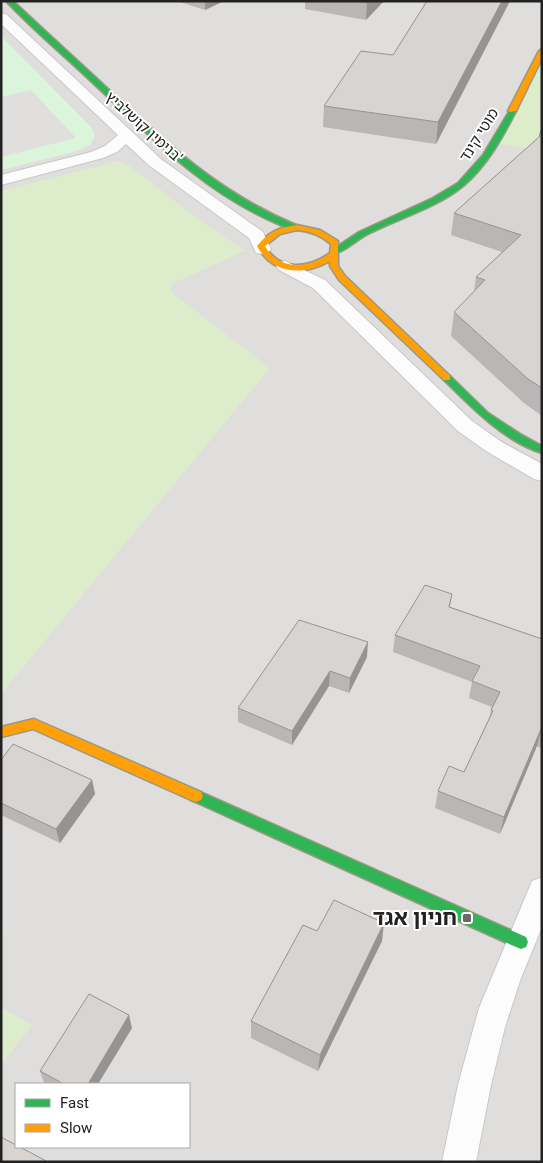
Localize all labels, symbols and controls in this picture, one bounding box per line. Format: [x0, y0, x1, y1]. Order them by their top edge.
street label: בנימין קושלביץ' [102, 88, 186, 166]
street label: מוטי קינד [456, 105, 502, 165]
place label: חניון אגד [373, 906, 457, 930]
marker: חניון אגד [461, 912, 473, 924]
legend [15, 1083, 190, 1148]
text: Fast [60, 1094, 89, 1112]
text: Slow [60, 1119, 92, 1137]

